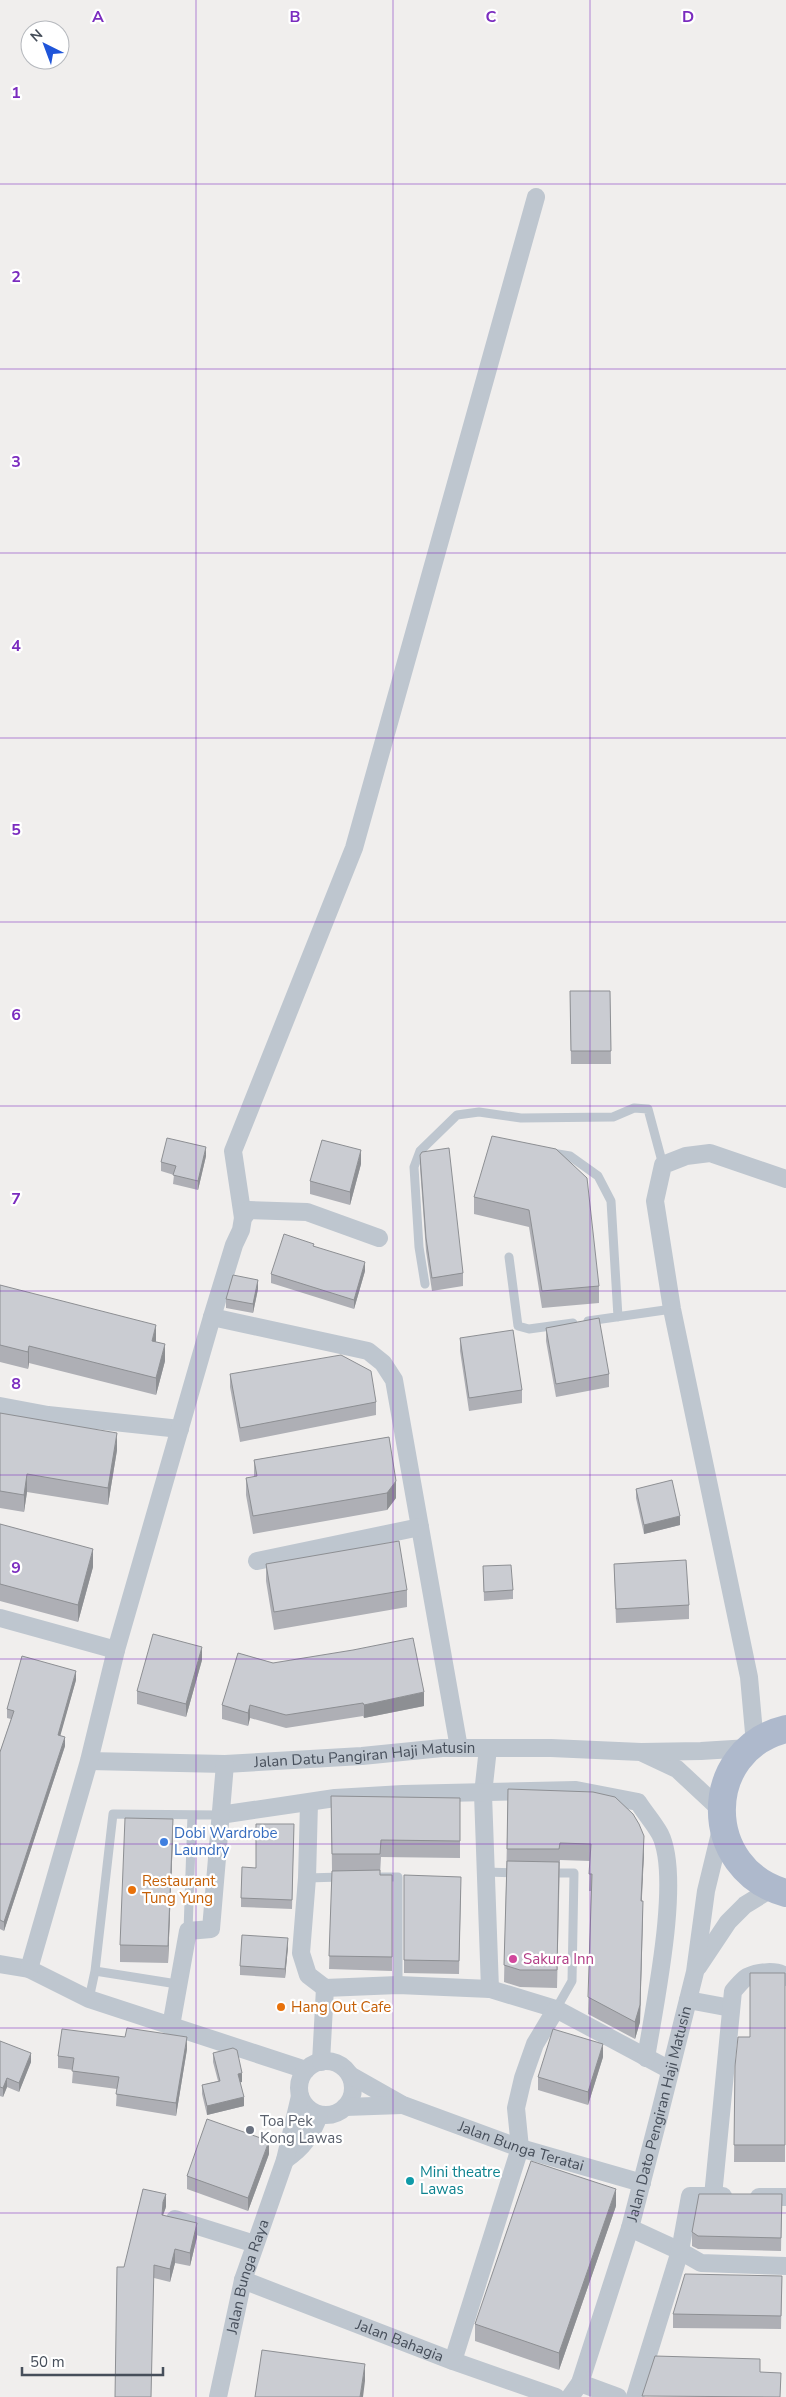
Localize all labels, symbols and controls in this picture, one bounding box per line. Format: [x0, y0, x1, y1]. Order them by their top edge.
text: A [92, 6, 104, 28]
text: B [289, 6, 301, 28]
text: C [486, 6, 497, 28]
text: D [682, 6, 694, 28]
north arrow [20, 20, 70, 70]
text: N [26, 25, 47, 46]
text: 1 [11, 82, 21, 104]
text: 2 [11, 266, 21, 288]
text: 3 [11, 451, 21, 473]
text: 4 [11, 635, 21, 657]
text: 5 [11, 819, 21, 841]
text: 6 [11, 1004, 21, 1026]
text: 7 [11, 1188, 21, 1210]
text: 8 [11, 1373, 21, 1395]
text: 9 [11, 1557, 21, 1579]
street label: Jalan Datu Pangiran Haji Matusin [252, 1738, 475, 1772]
place label: Dobi Wardrobe Laundry [174, 1823, 278, 1860]
marker: Dobi Wardrobe Laundry [158, 1836, 170, 1848]
place label: Restaurant Tung Yung [142, 1871, 216, 1908]
marker: Restaurant Tung Yung [126, 1884, 138, 1896]
place label: Sakura Inn [523, 1949, 594, 1969]
marker: Sakura Inn [507, 1953, 519, 1965]
place label: Hang Out Cafe [291, 1997, 391, 2017]
marker: Hang Out Cafe [275, 2001, 287, 2013]
street label: Jalan Dato Pengiran Haji Matusin [622, 2004, 696, 2225]
place label: Toa Pek Kong Lawas [260, 2111, 342, 2148]
street label: Jalan Bunga Teratai [454, 2116, 586, 2176]
marker: Toa Pek Kong Lawas [244, 2124, 256, 2136]
place label: Mini theatre Lawas [420, 2162, 500, 2199]
marker: Mini theatre Lawas [404, 2175, 416, 2187]
street label: Jalan Bunga Raya [222, 2217, 273, 2337]
street label: Jalan Bahagia [352, 2314, 446, 2366]
scale bar [22, 2344, 164, 2376]
text: 50 m [30, 2352, 65, 2372]

